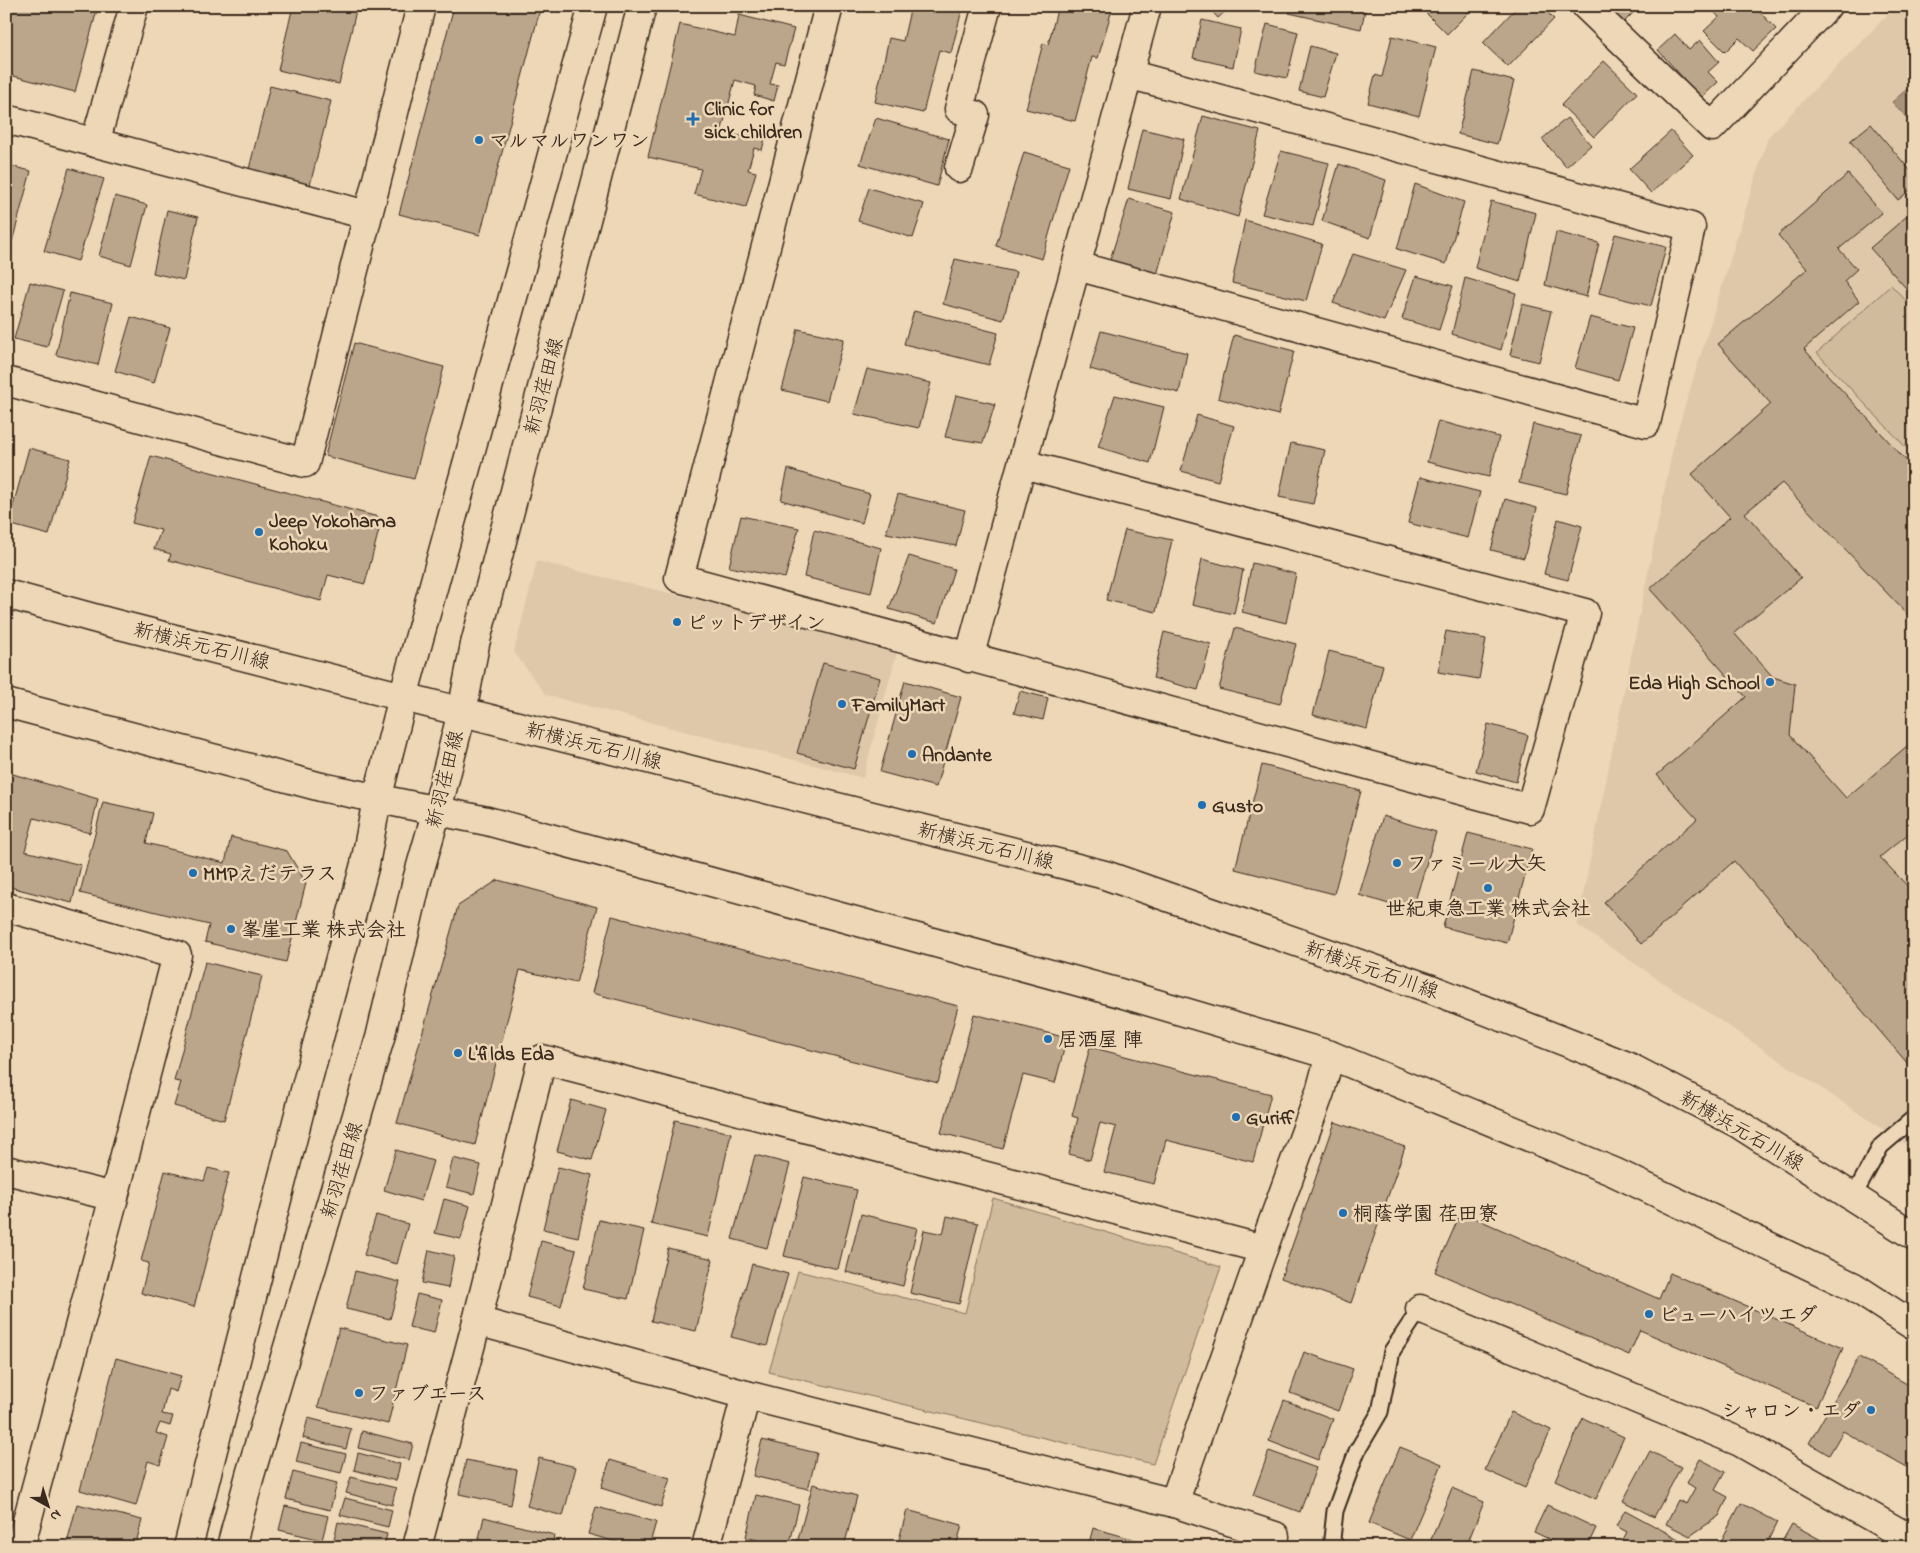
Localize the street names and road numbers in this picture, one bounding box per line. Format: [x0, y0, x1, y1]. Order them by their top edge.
street label: 新羽荏田線 [518, 335, 572, 439]
street label: 新横浜元石川線 [130, 616, 273, 678]
street label: 新横浜元石川線 [522, 716, 665, 778]
street label: 新羽荏田線 [420, 728, 473, 832]
street label: 新横浜元石川線 [914, 816, 1057, 878]
street label: 新横浜元石川線 [1300, 935, 1442, 1008]
street label: 新横浜元石川線 [1673, 1085, 1809, 1180]
street label: 新羽荏田線 [315, 1119, 372, 1223]

